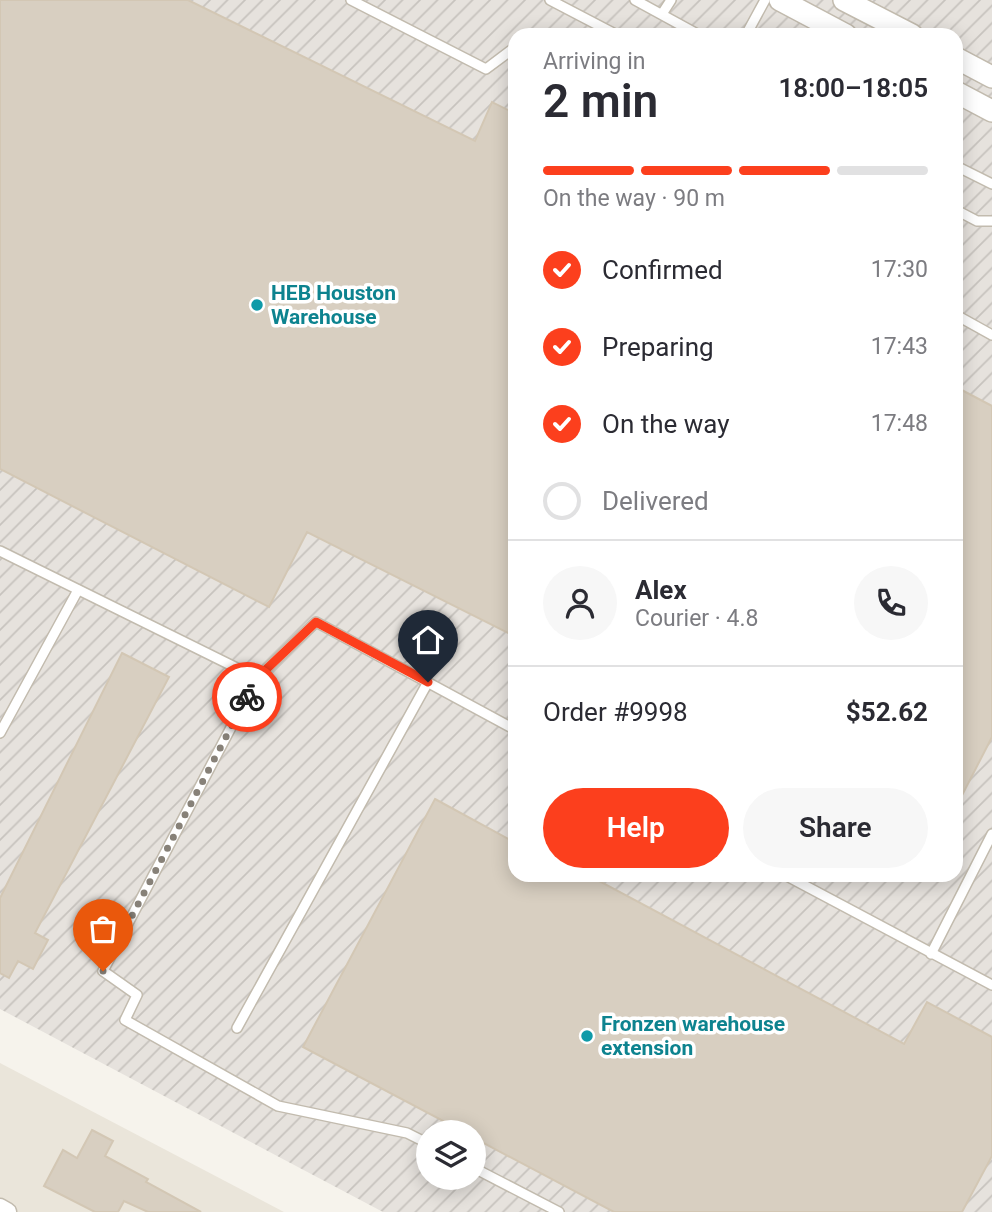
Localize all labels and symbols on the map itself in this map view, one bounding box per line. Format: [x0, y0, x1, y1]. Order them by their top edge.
place label: HEB Houston Warehouse [271, 281, 396, 329]
marker: HEB Houston Warehouse [249, 297, 265, 313]
pin [398, 610, 458, 682]
courier [212, 662, 282, 732]
pin [73, 899, 133, 971]
place label: Fronzen warehouse extension [601, 1012, 785, 1060]
marker: Fronzen warehouse extension [579, 1028, 595, 1044]

